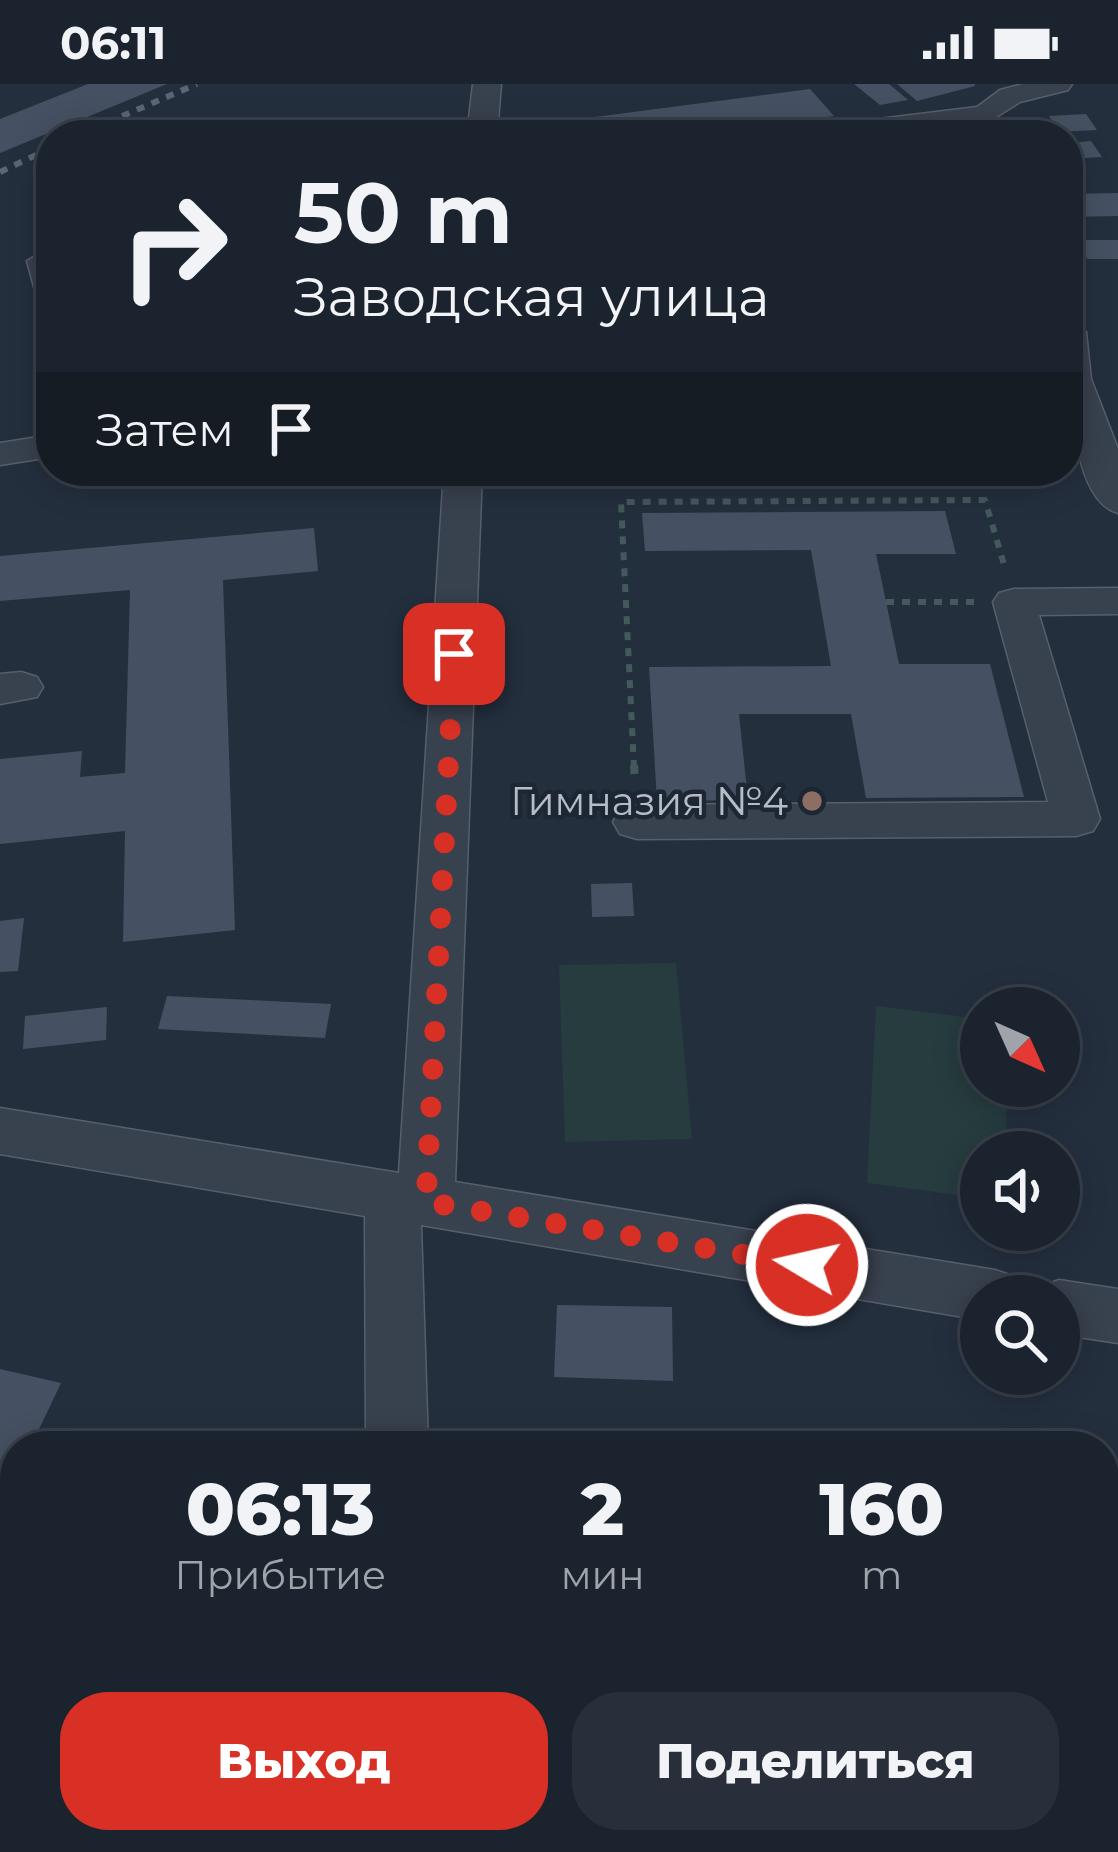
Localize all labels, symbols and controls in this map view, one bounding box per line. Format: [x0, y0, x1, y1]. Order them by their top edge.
text: 06:11 [60, 15, 166, 70]
text: 50 m [294, 162, 513, 264]
icon: right [96, 168, 252, 324]
text: Заводская улица [294, 264, 769, 330]
icon: arrive [258, 396, 324, 462]
text: Затем [96, 402, 234, 457]
pin [403, 603, 505, 705]
icon: arrive [421, 621, 487, 687]
place label: Гимназия №4 [510, 777, 788, 825]
marker: Гимназия №4 [799, 788, 825, 814]
north arrow [960, 987, 1080, 1107]
map controls [960, 987, 1080, 1395]
button: sound [960, 1131, 1080, 1251]
position arrow [744, 1202, 870, 1328]
button: search [960, 1275, 1080, 1395]
text: 06:13 [186, 1465, 375, 1553]
text: 2 [581, 1465, 624, 1553]
text: 160 [819, 1465, 944, 1553]
text: Прибытие [175, 1551, 386, 1599]
text: мин [561, 1551, 645, 1599]
text: m [861, 1551, 902, 1599]
button: Выход [60, 1692, 548, 1830]
button: Поделиться [572, 1692, 1059, 1830]

